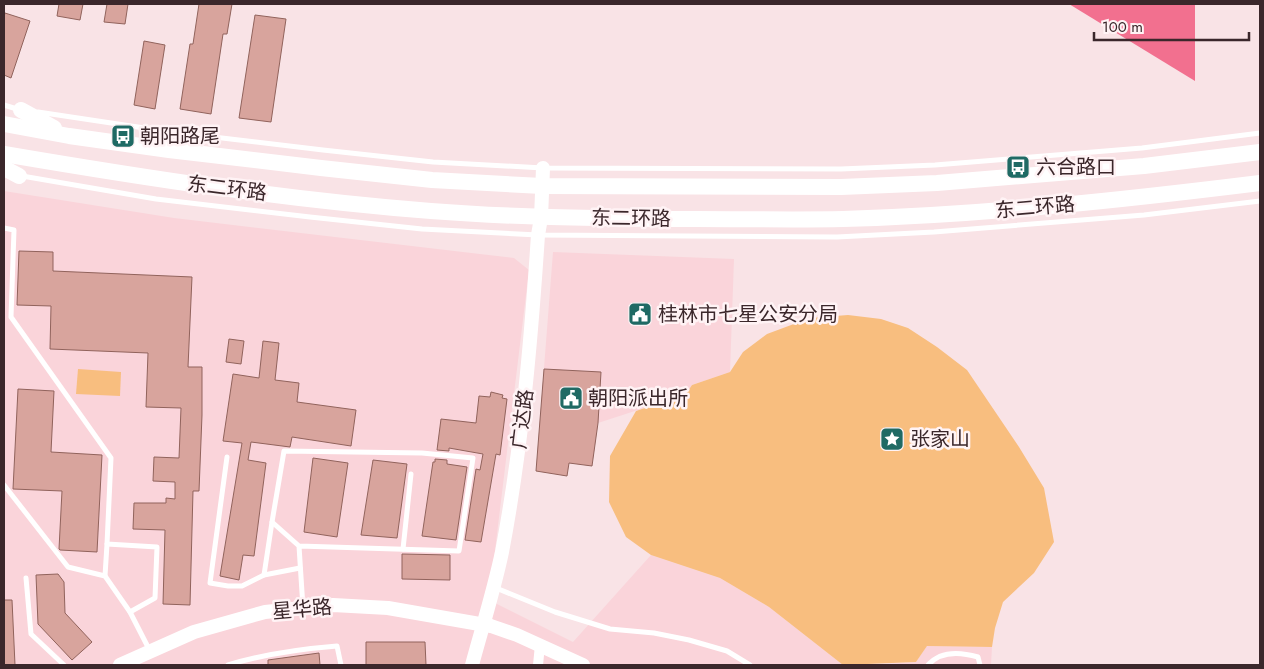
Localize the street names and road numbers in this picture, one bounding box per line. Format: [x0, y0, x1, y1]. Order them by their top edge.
street label: 东二环路 [185, 169, 268, 208]
street label: 东二环路 [994, 190, 1076, 225]
street label: 东二环路 [591, 203, 671, 234]
street label: 广达路 [504, 388, 541, 451]
street label: 星华路 [271, 592, 333, 627]

